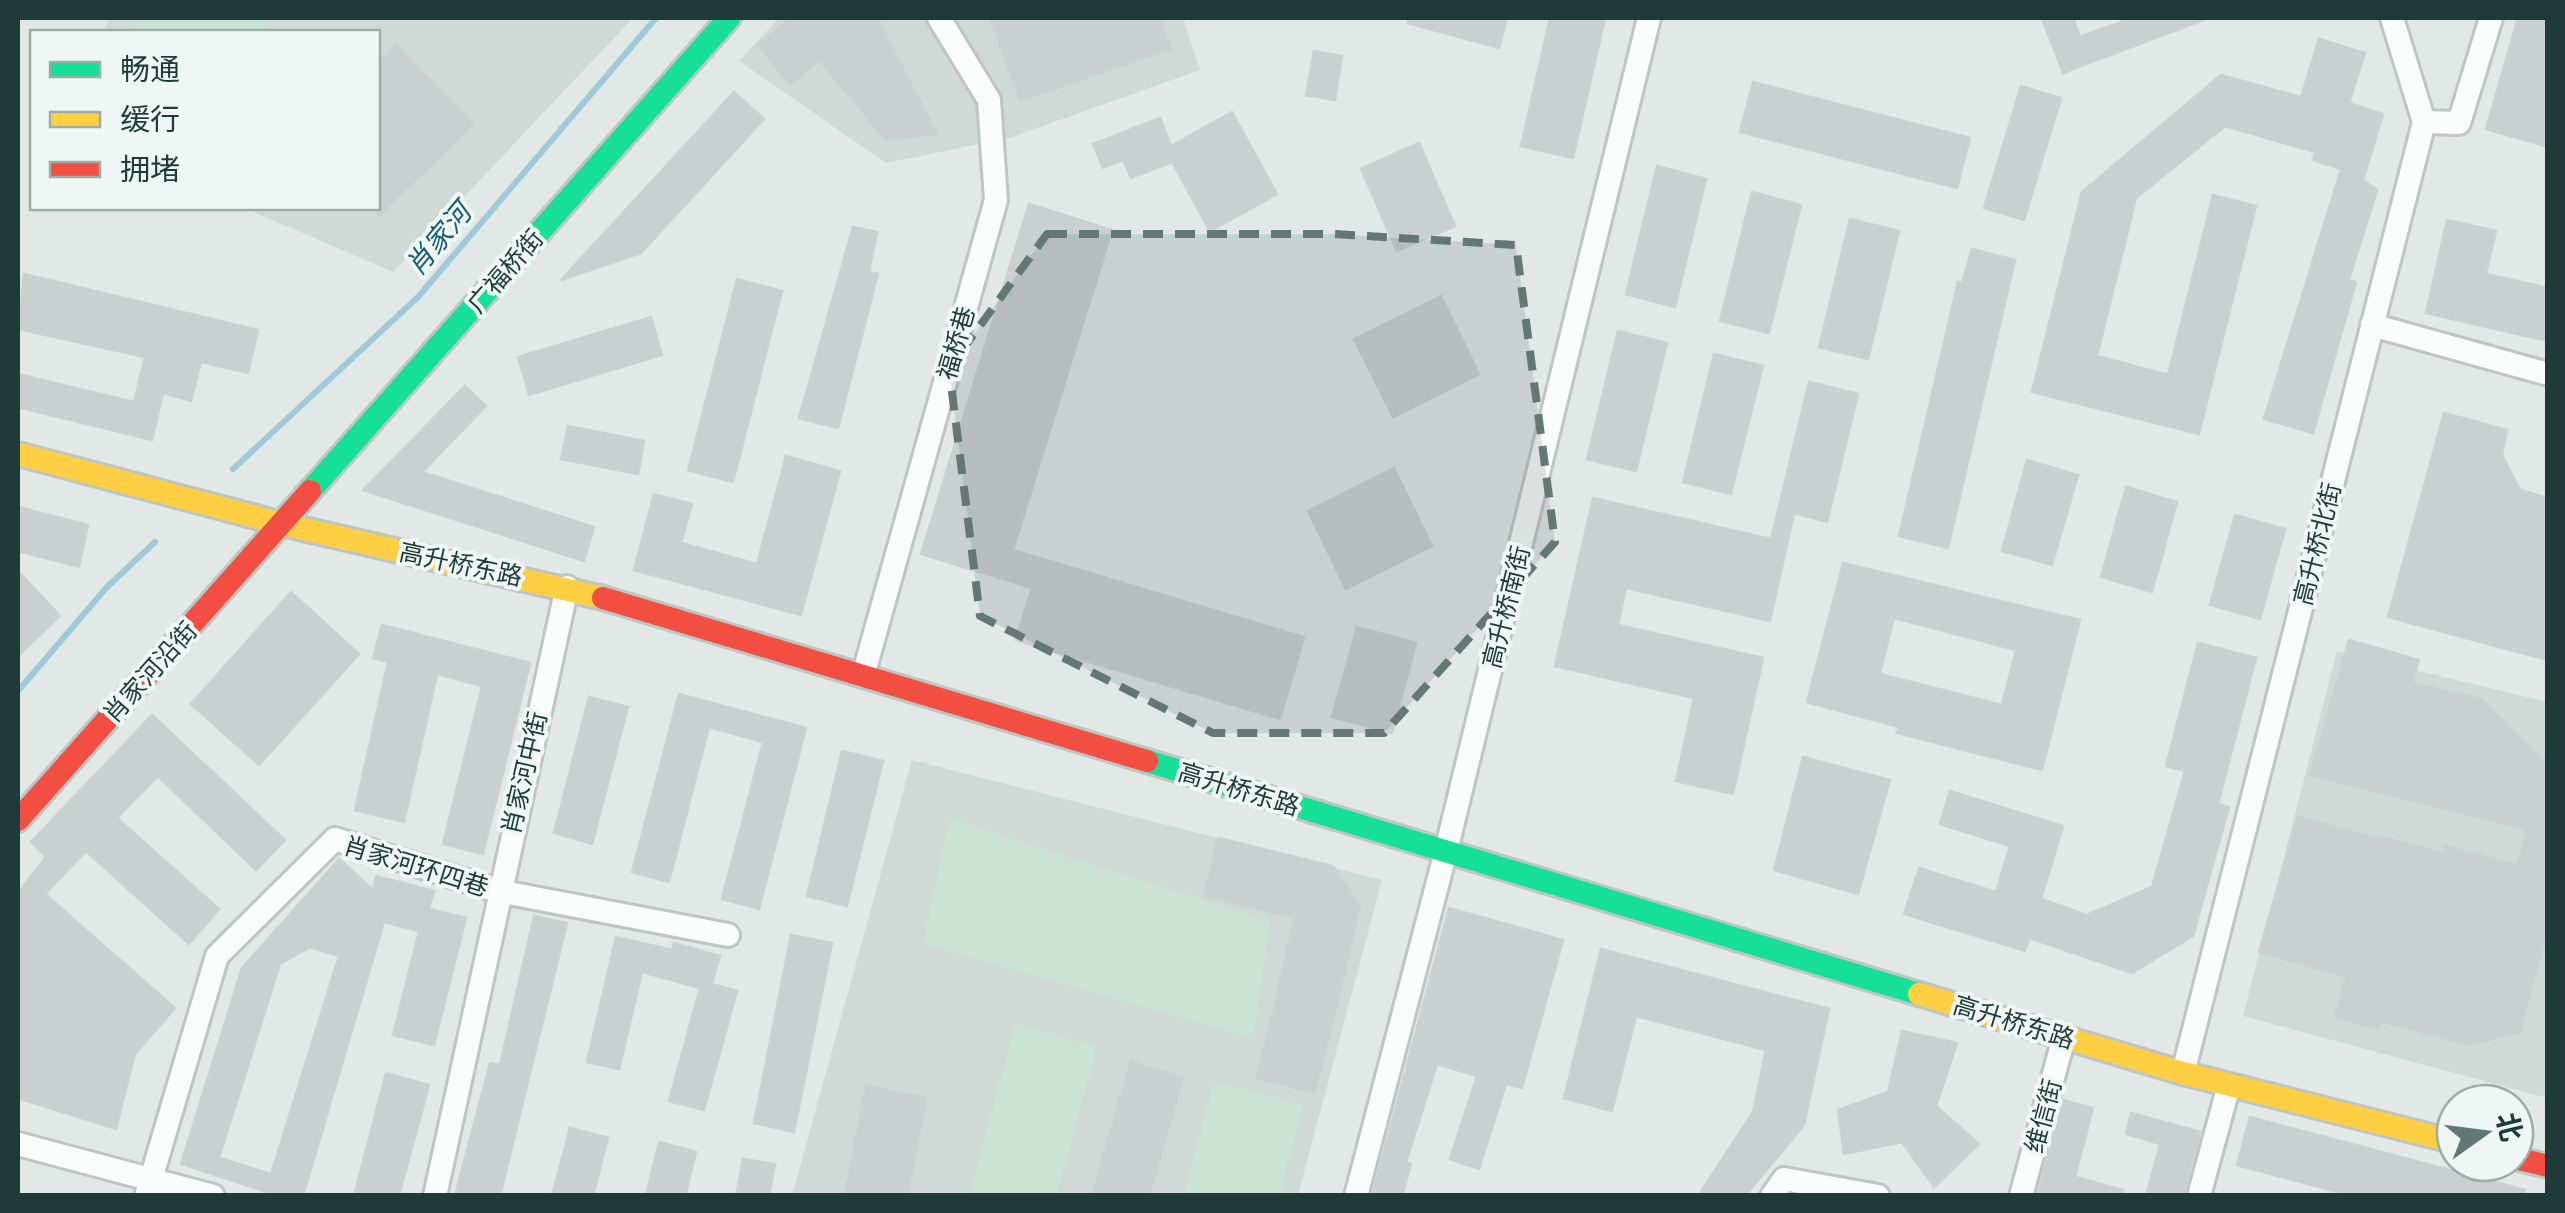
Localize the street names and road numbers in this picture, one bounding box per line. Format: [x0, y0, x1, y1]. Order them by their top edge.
street label: 广福桥街 [462, 224, 549, 319]
street label: 福桥巷 [932, 303, 981, 383]
street label: 高升桥北街 [2288, 480, 2347, 608]
street label: 高升桥东路 [397, 537, 525, 592]
street label: 高升桥南街 [1477, 543, 1536, 671]
street label: 肖家河沿街 [98, 616, 203, 728]
street label: 肖家河中街 [496, 709, 553, 837]
street label: 高升桥东路 [1175, 757, 1303, 822]
street label: 肖家河环四巷 [340, 831, 492, 902]
street label: 高升桥东路 [1950, 990, 2078, 1055]
street label: 维信街 [2020, 1076, 2067, 1156]

